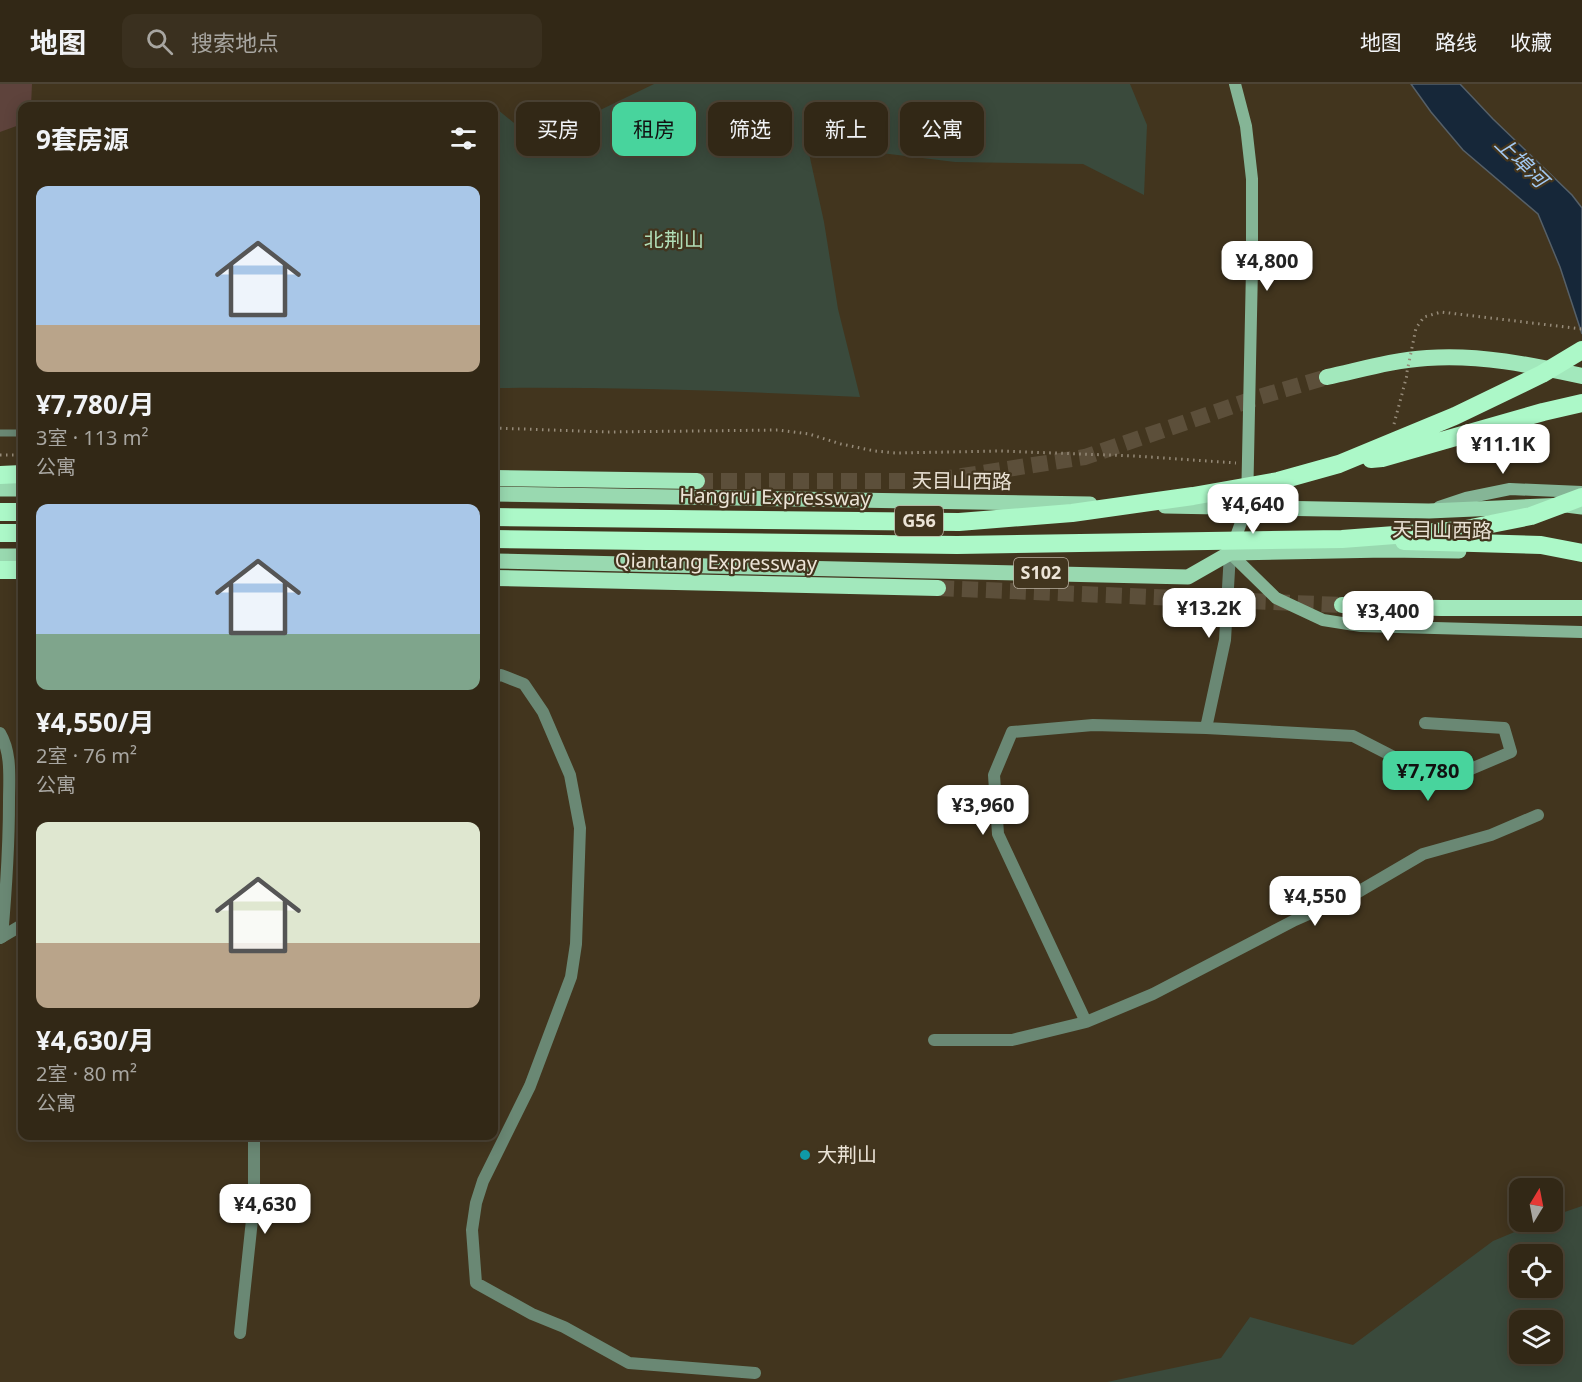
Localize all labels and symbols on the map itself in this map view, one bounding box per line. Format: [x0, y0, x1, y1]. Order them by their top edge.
water label: 上埠河 [1489, 129, 1557, 196]
park label: 北荆山 [644, 226, 704, 253]
pin: ¥4,800 [1218, 241, 1316, 292]
pin: ¥11.1K [1454, 424, 1552, 475]
street label: 天目山西路 [912, 466, 1012, 495]
street label: Hangrui Expressway [679, 481, 872, 512]
pin: ¥4,640 [1204, 484, 1302, 535]
road number: G56 [895, 506, 943, 536]
street label: 天目山西路 [1392, 515, 1492, 544]
street label: Qiantang Expressway [615, 546, 818, 577]
road number: S102 [1014, 558, 1068, 588]
pin: ¥13.2K [1160, 588, 1258, 639]
pin: ¥3,400 [1339, 591, 1437, 642]
pin: ¥7,780 [1379, 751, 1477, 802]
pin: ¥3,960 [934, 785, 1032, 836]
pin: ¥4,550 [1266, 876, 1364, 927]
place label: 大荆山 [817, 1141, 877, 1168]
marker: 大荆山 [798, 1148, 812, 1162]
north arrow [1509, 1178, 1563, 1232]
pin: ¥4,630 [216, 1184, 314, 1235]

